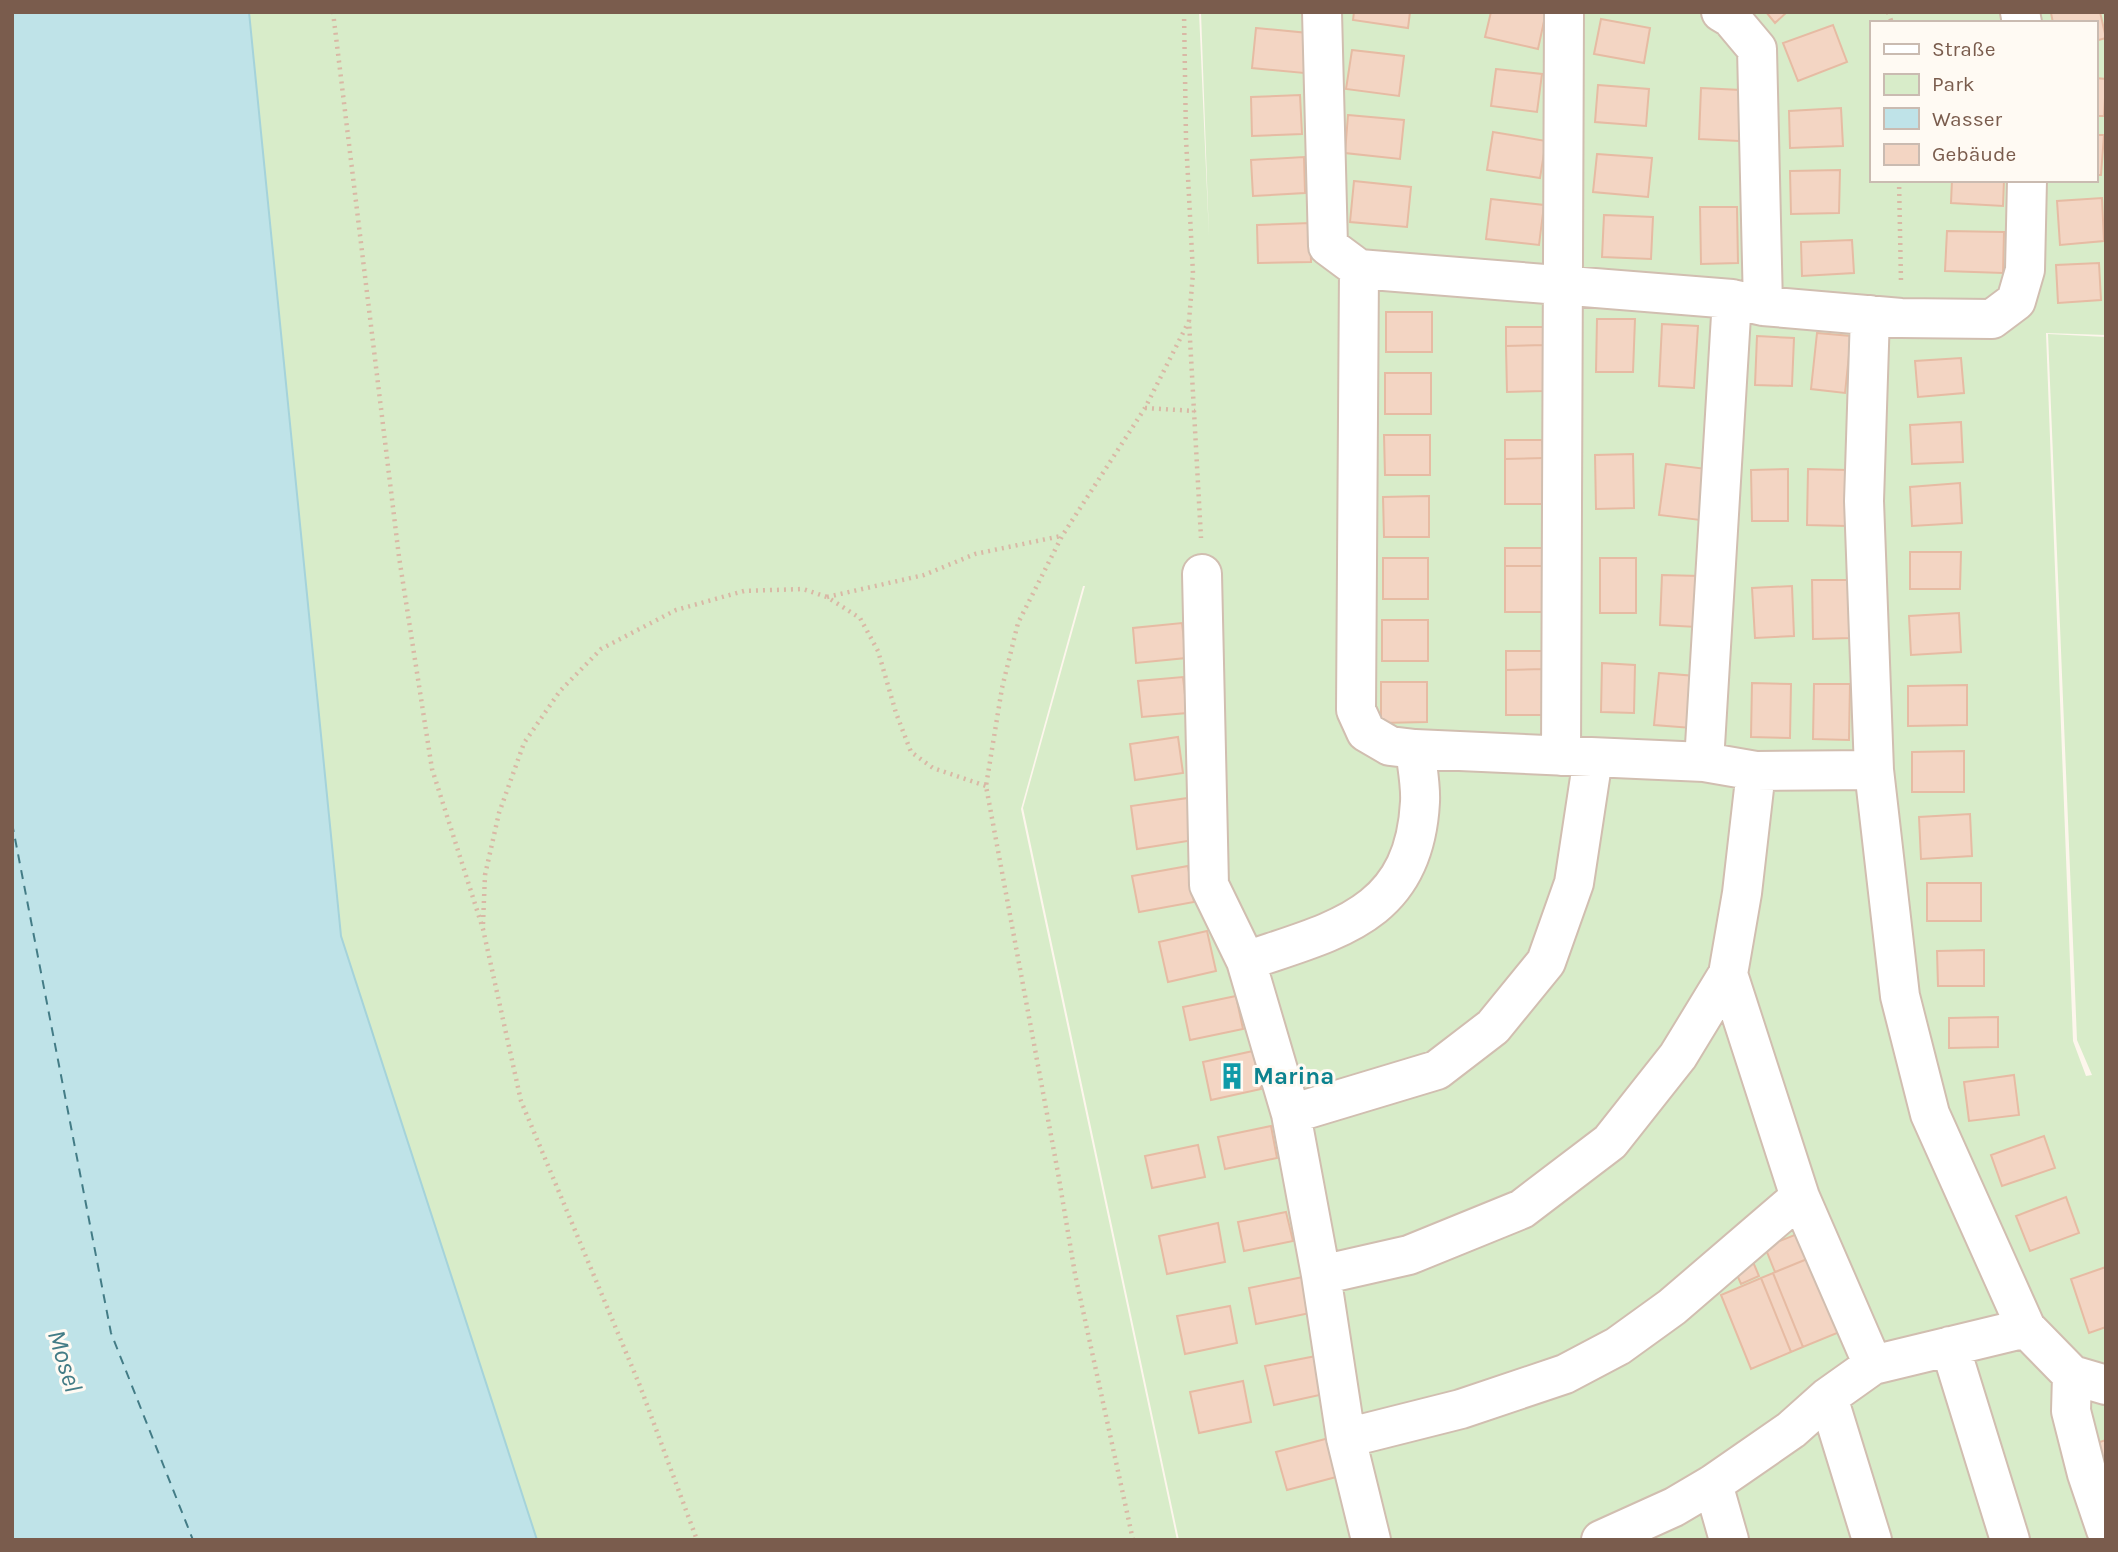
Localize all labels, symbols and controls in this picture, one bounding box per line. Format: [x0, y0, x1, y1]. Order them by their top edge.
legend [1870, 21, 2097, 182]
text: Straße [1932, 37, 1995, 61]
text: Park [1932, 72, 1975, 96]
text: Wasser [1932, 107, 2003, 131]
text: Gebäude [1932, 142, 2016, 166]
building icon: Marina [1217, 1061, 1247, 1091]
place label: Marina [1253, 1062, 1334, 1090]
water label: Mosel [41, 1326, 89, 1396]

